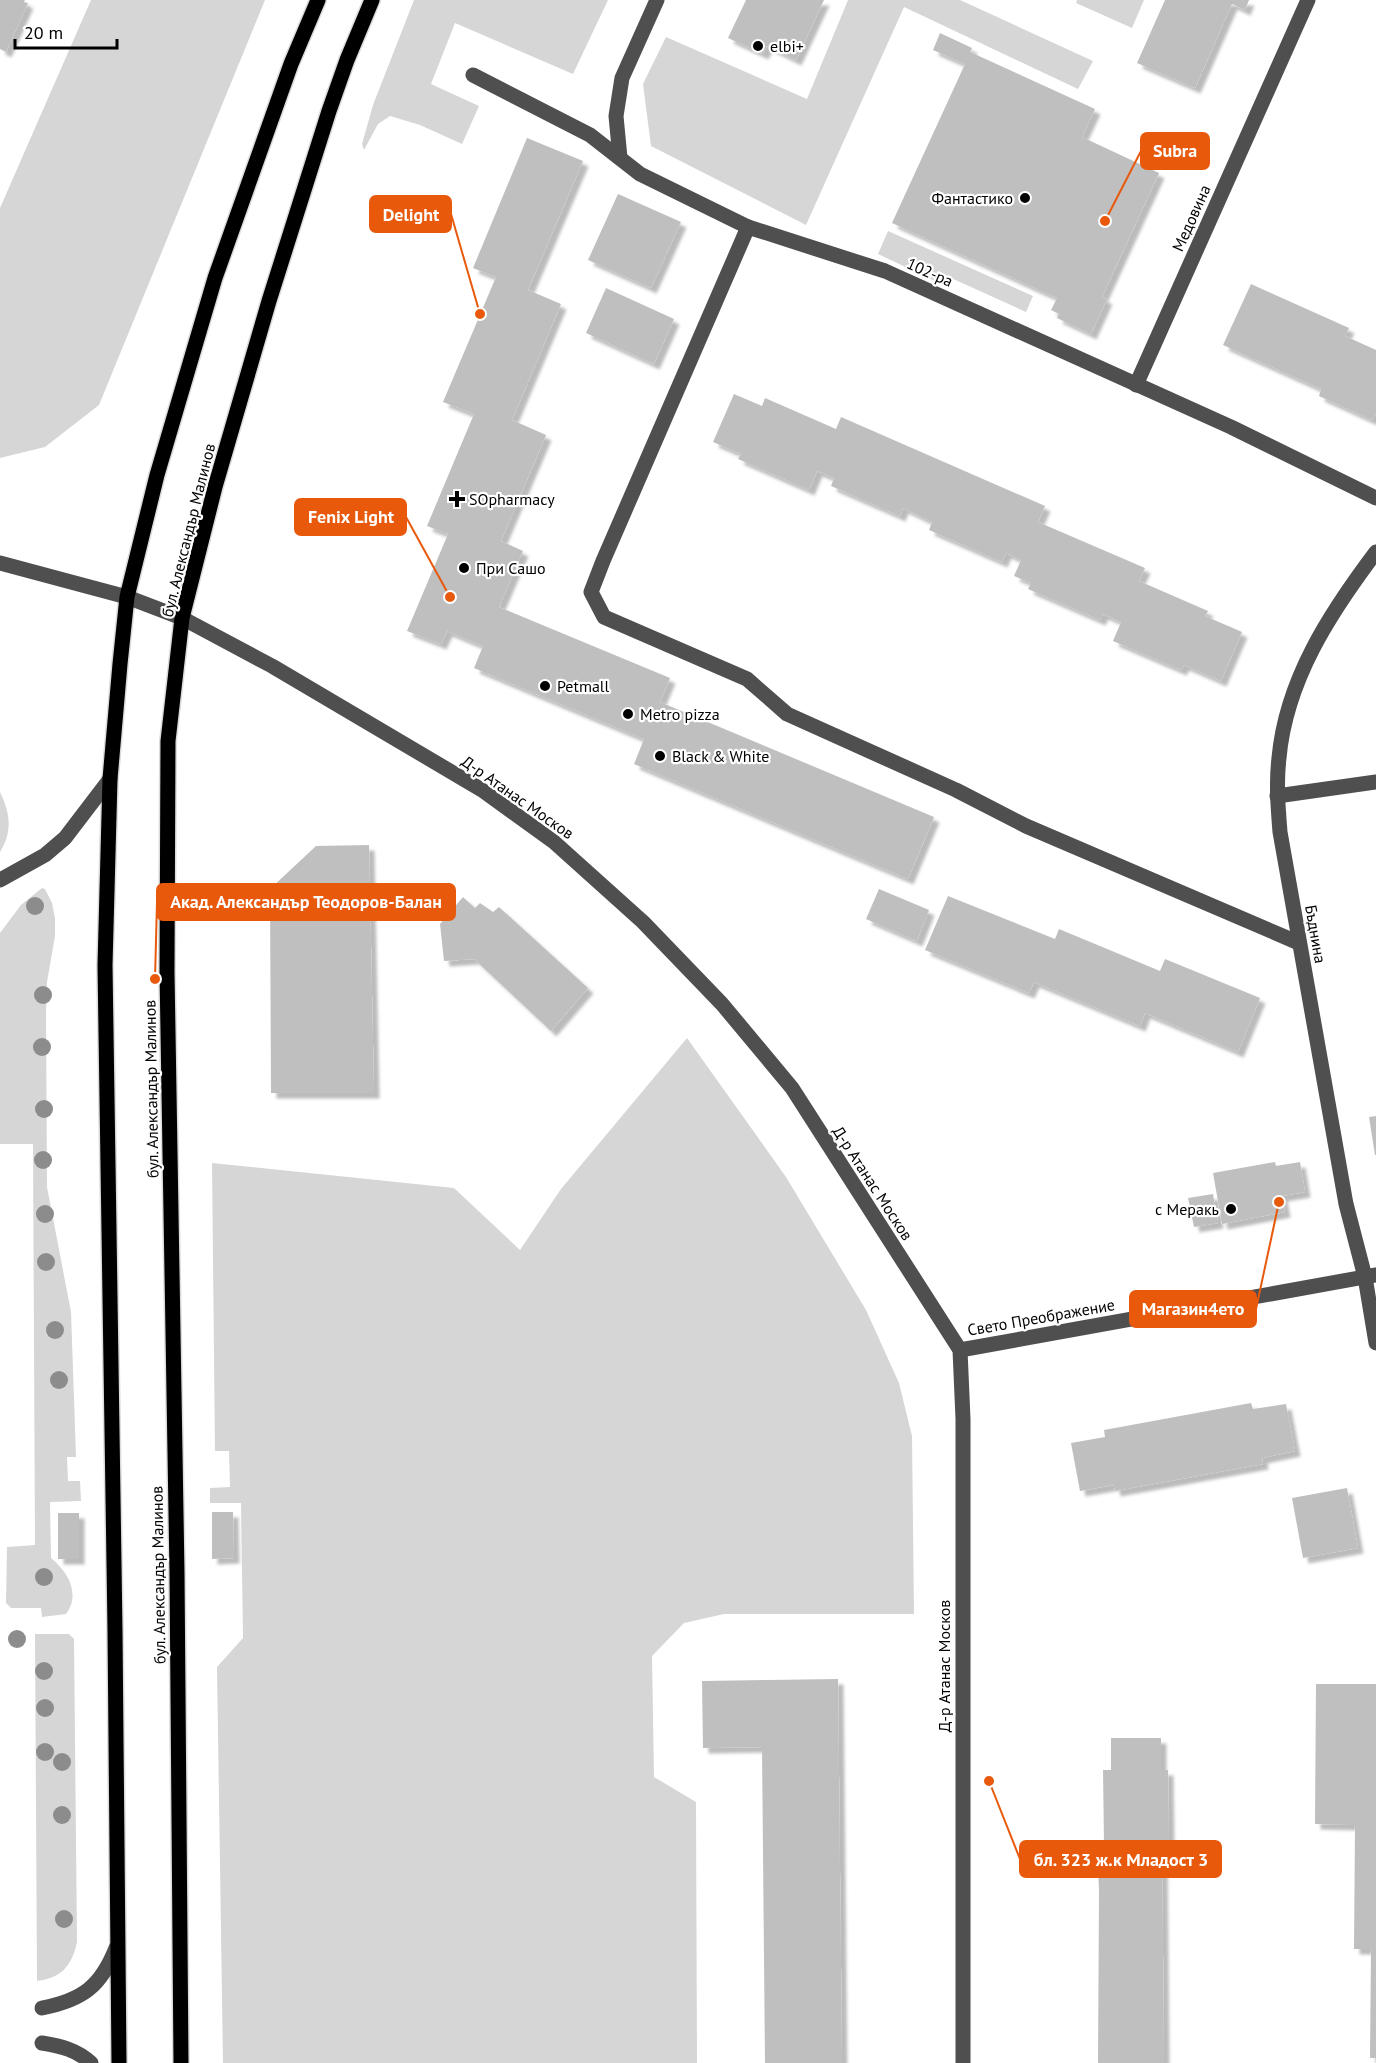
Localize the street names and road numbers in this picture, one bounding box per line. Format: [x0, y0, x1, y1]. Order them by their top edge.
street label: Медовина [1167, 182, 1215, 254]
street label: 102-ра [904, 253, 956, 291]
street label: бул. Александър Малинов [157, 441, 219, 619]
street label: Д-р Атанас Москов [458, 751, 578, 843]
street label: Бъднина [1301, 903, 1331, 965]
street label: бул. Александър Малинов [139, 1000, 163, 1178]
street label: Д-р Атанас Москов [829, 1122, 917, 1244]
street label: Свето Преображение [966, 1294, 1116, 1340]
street label: бул. Александър Малинов [146, 1486, 170, 1664]
street label: Д-р Атанас Москов [934, 1600, 954, 1732]

